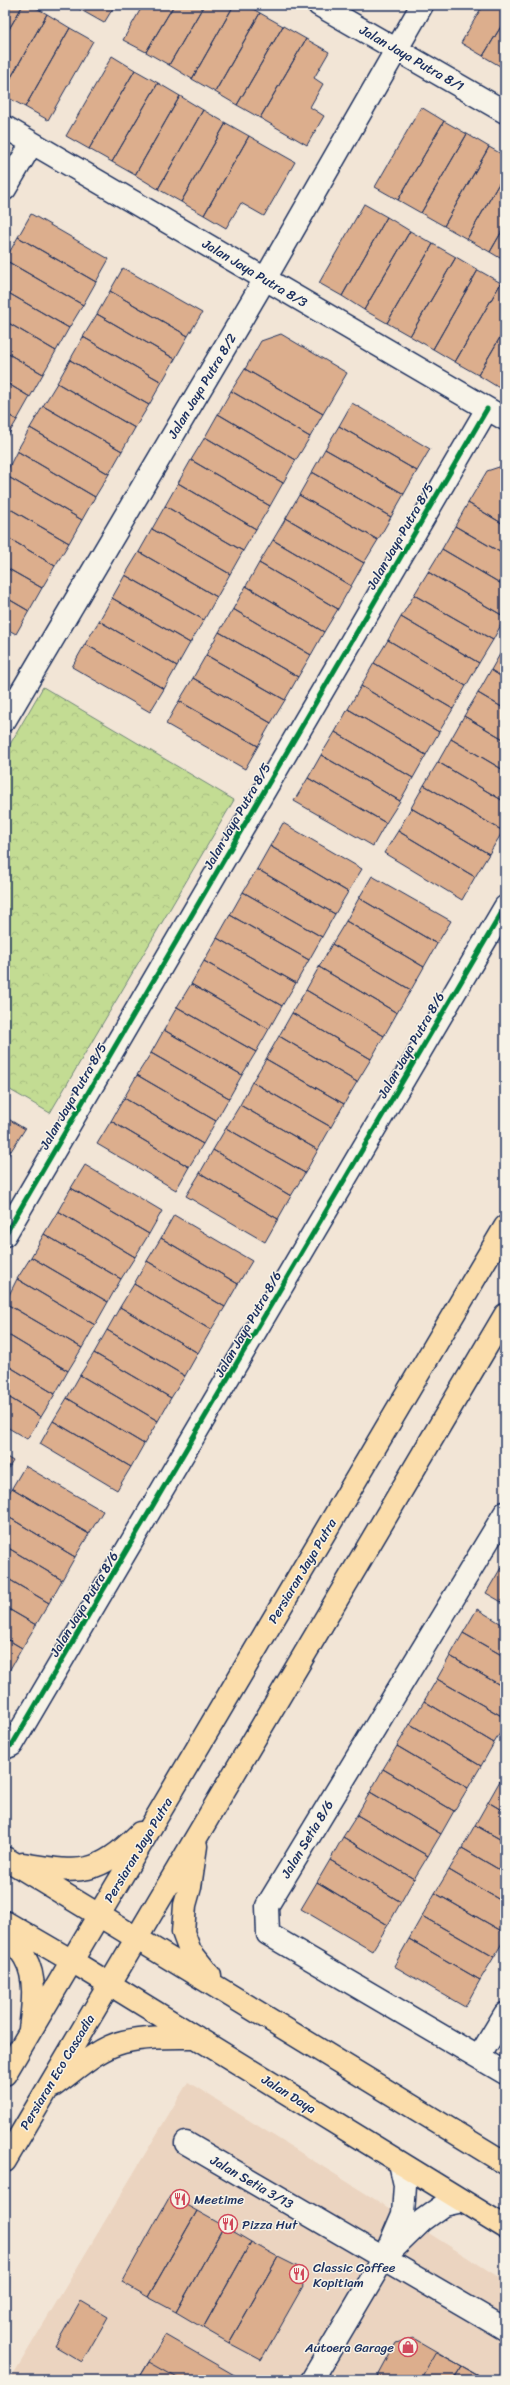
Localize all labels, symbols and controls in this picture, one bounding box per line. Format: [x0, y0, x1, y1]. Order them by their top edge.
street label: Jalan Jaya Putra 8/1 [354, 18, 469, 98]
street label: Jalan Jaya Putra 8/3 [197, 232, 312, 314]
street label: Jalan Jaya Putra 8/2 [161, 328, 243, 444]
street label: Jalan Jaya Putra 8/5 [360, 478, 440, 595]
street label: Jalan Jaya Putra 8/5 [197, 758, 277, 875]
street label: Jalan Jaya Putra 8/6 [371, 988, 451, 1103]
street label: Jalan Jaya Putra 8/5 [33, 1038, 113, 1155]
street label: Jalan Jaya Putra 8/6 [208, 1267, 288, 1382]
street label: Persiaran Jaya Putra [261, 1514, 343, 1628]
street label: Jalan Jaya Putra 8/6 [43, 1547, 125, 1662]
street label: Persiaran Jaya Putra [97, 1793, 179, 1907]
street label: Jalan Setia 8/6 [274, 1795, 340, 1884]
street label: Persiaran Eco Cascadia [13, 2009, 101, 2134]
street label: Jalan Daya [256, 2068, 321, 2120]
street label: Jalan Setia 3/13 [205, 2148, 298, 2215]
restaurant icon: Meetime [169, 2188, 191, 2210]
place label: Meetime [194, 2188, 244, 2211]
restaurant icon: Pizza Hut [217, 2213, 239, 2235]
place label: Pizza Hut [242, 2213, 298, 2236]
place label: Classic Coffee Kopitiam [313, 2256, 396, 2294]
restaurant icon: Classic Coffee Kopitiam [288, 2263, 310, 2285]
place label: Autoera Garage [304, 2336, 394, 2359]
shop icon: Autoera Garage [397, 2336, 419, 2358]

